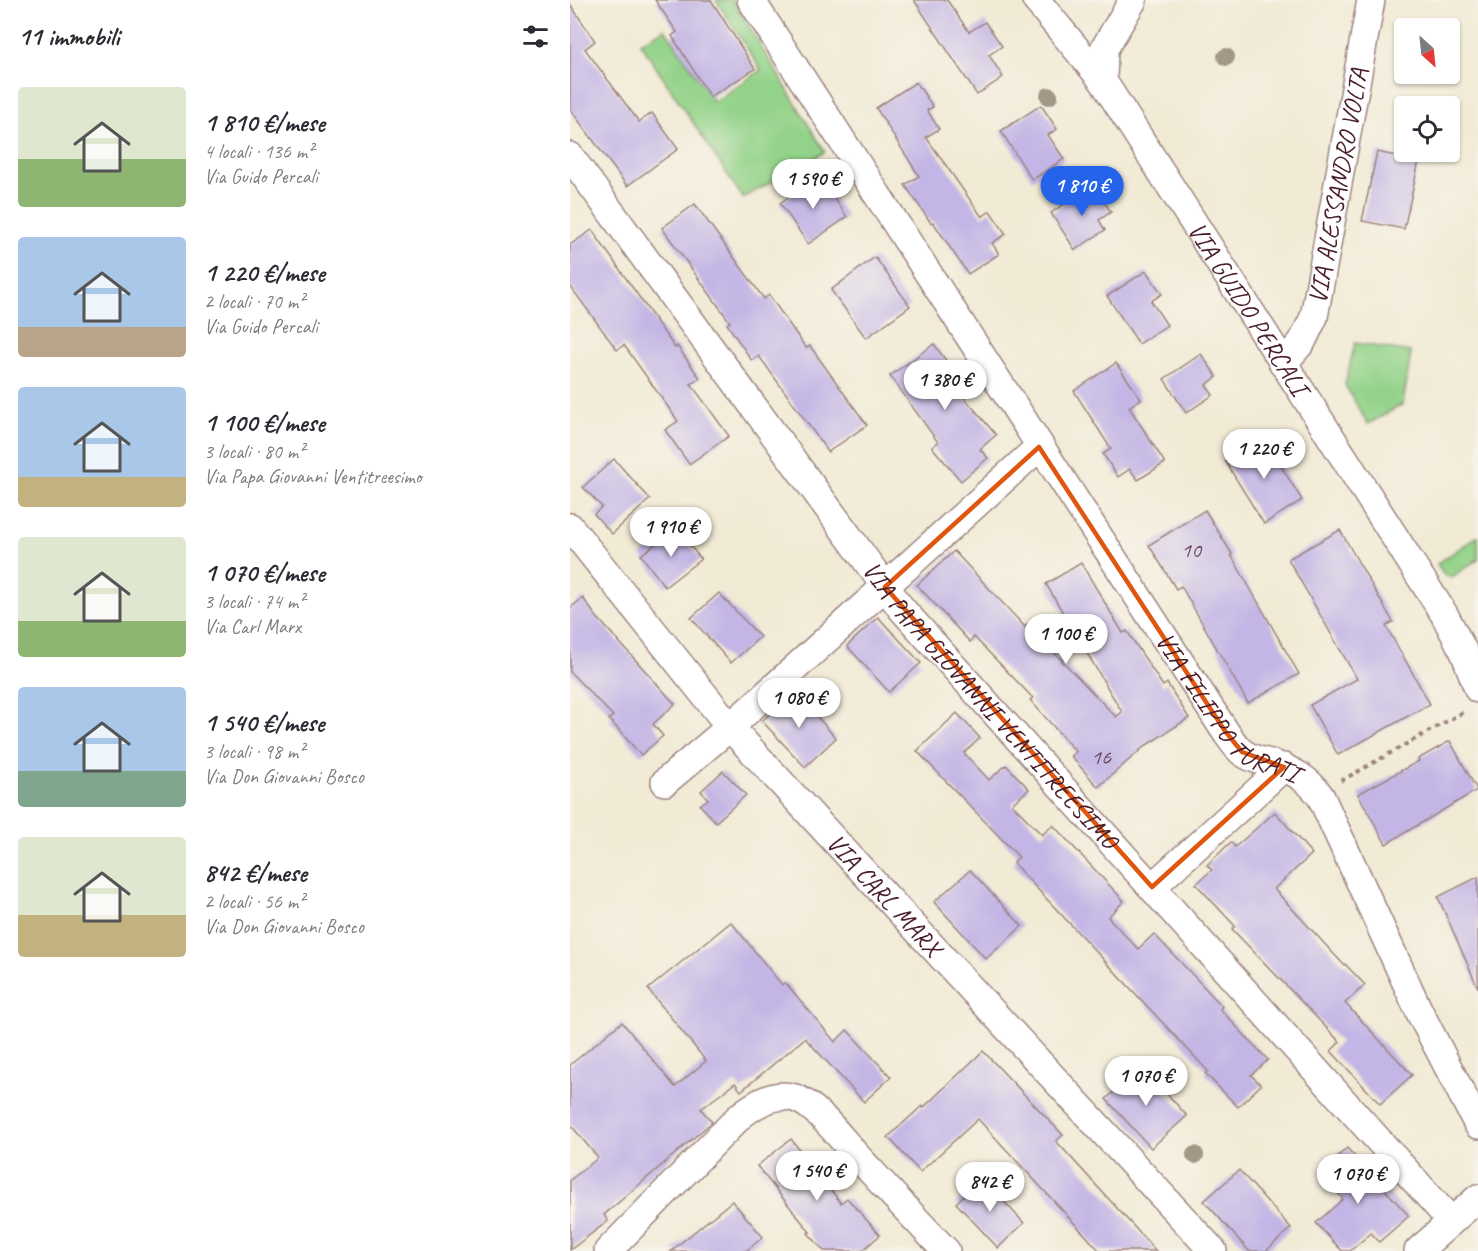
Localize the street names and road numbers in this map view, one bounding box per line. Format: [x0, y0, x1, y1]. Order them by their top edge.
street label: VIA ALESSANDRO VOLTA [1301, 65, 1376, 306]
street label: VIA GUIDO PERCALI [1180, 216, 1319, 406]
street label: VIA PAPA GIOVANNI VENTITREESIMO [855, 555, 1127, 858]
street label: VIA FILIPPO TURATI [1148, 626, 1311, 793]
street label: VIA CARL MARX [819, 827, 952, 966]

